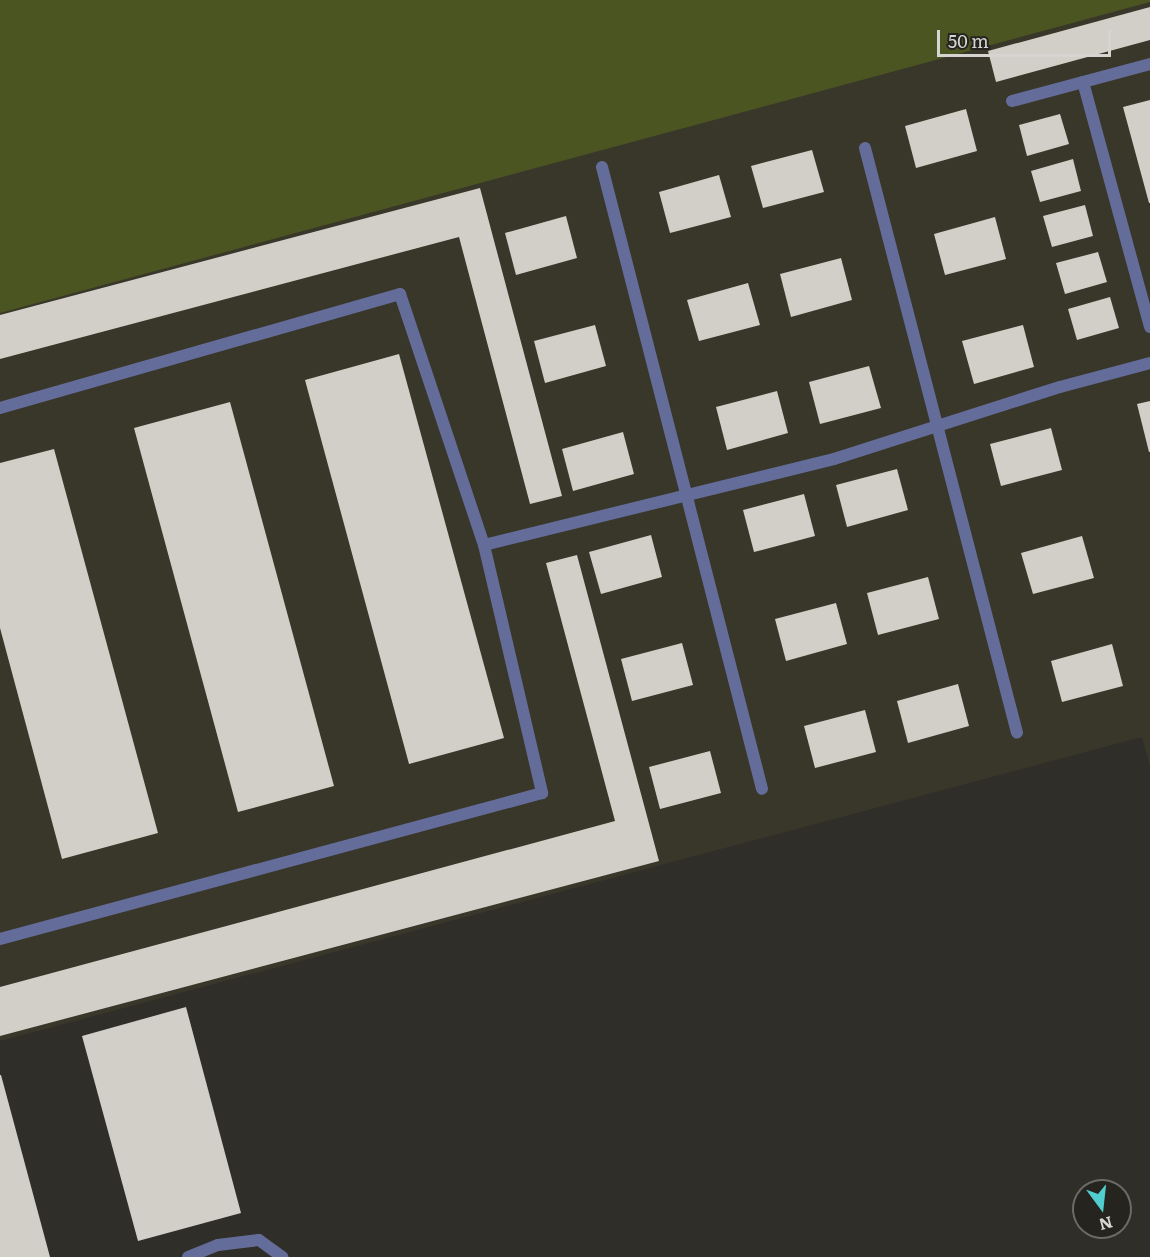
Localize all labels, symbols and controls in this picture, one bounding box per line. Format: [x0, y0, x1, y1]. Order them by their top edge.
scale bar [940, 18, 1114, 56]
text: 50 m [948, 27, 989, 54]
north arrow [1072, 1179, 1132, 1239]
text: N [1097, 1211, 1116, 1238]

